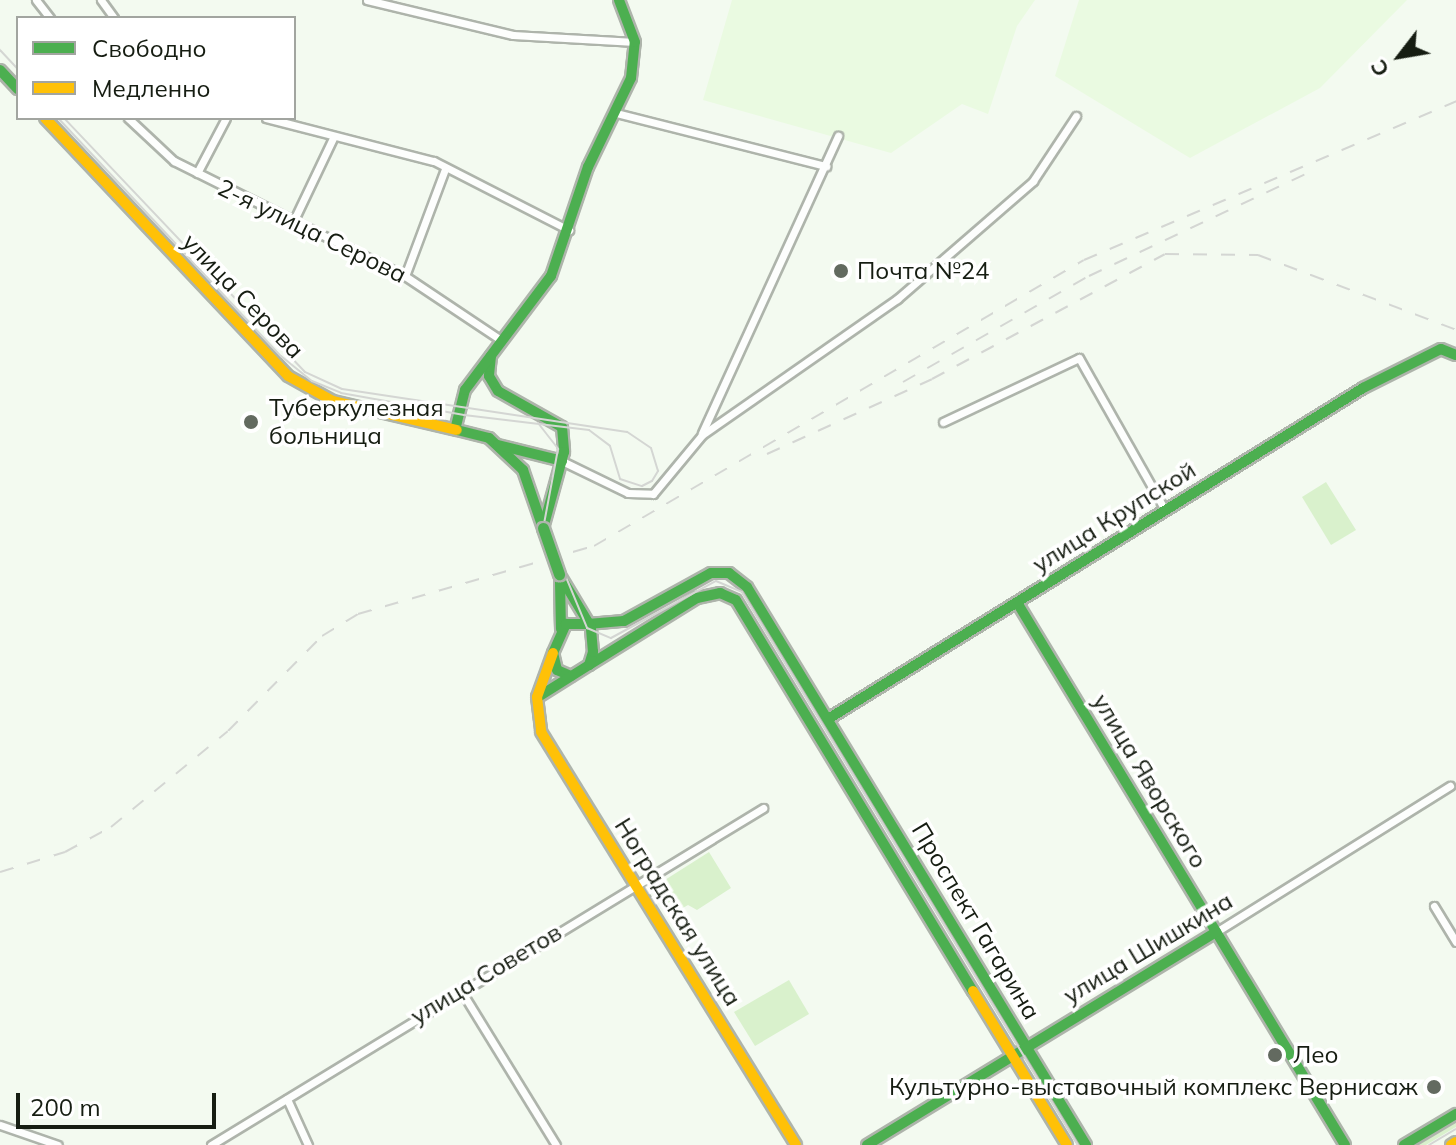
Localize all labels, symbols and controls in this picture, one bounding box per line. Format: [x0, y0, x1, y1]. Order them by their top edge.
legend [16, 16, 296, 120]
north arrow [1360, 16, 1440, 96]
text: Свободно [92, 33, 207, 63]
text: С [1364, 55, 1395, 82]
text: Медленно [92, 73, 211, 103]
street label: 2-я улица Серова [213, 173, 411, 289]
street label: улица Серова [176, 228, 310, 364]
place label: Почта №24 [857, 257, 990, 285]
marker: Почта №24 [832, 262, 850, 280]
place label: Туберкулезная больница [269, 394, 444, 450]
marker: Туберкулезная больница [240, 411, 262, 433]
street label: улица Крупской [1027, 455, 1201, 579]
street label: улица Яворского [1087, 689, 1213, 873]
street label: Ноградская улица [609, 813, 747, 1011]
street label: Проспект Гагарина [906, 817, 1046, 1025]
street label: улица Шишкина [1058, 886, 1238, 1010]
street label: улица Советов [405, 918, 567, 1030]
place label: Лео [1293, 1041, 1339, 1069]
marker: Лео [1264, 1044, 1286, 1066]
place label: Культурно-выставочный комплекс Вернисаж [889, 1073, 1418, 1101]
scale bar [20, 1077, 220, 1127]
marker: Культурно-выставочный комплекс Вернисаж [1425, 1078, 1443, 1096]
text: 200 m [30, 1092, 101, 1122]

